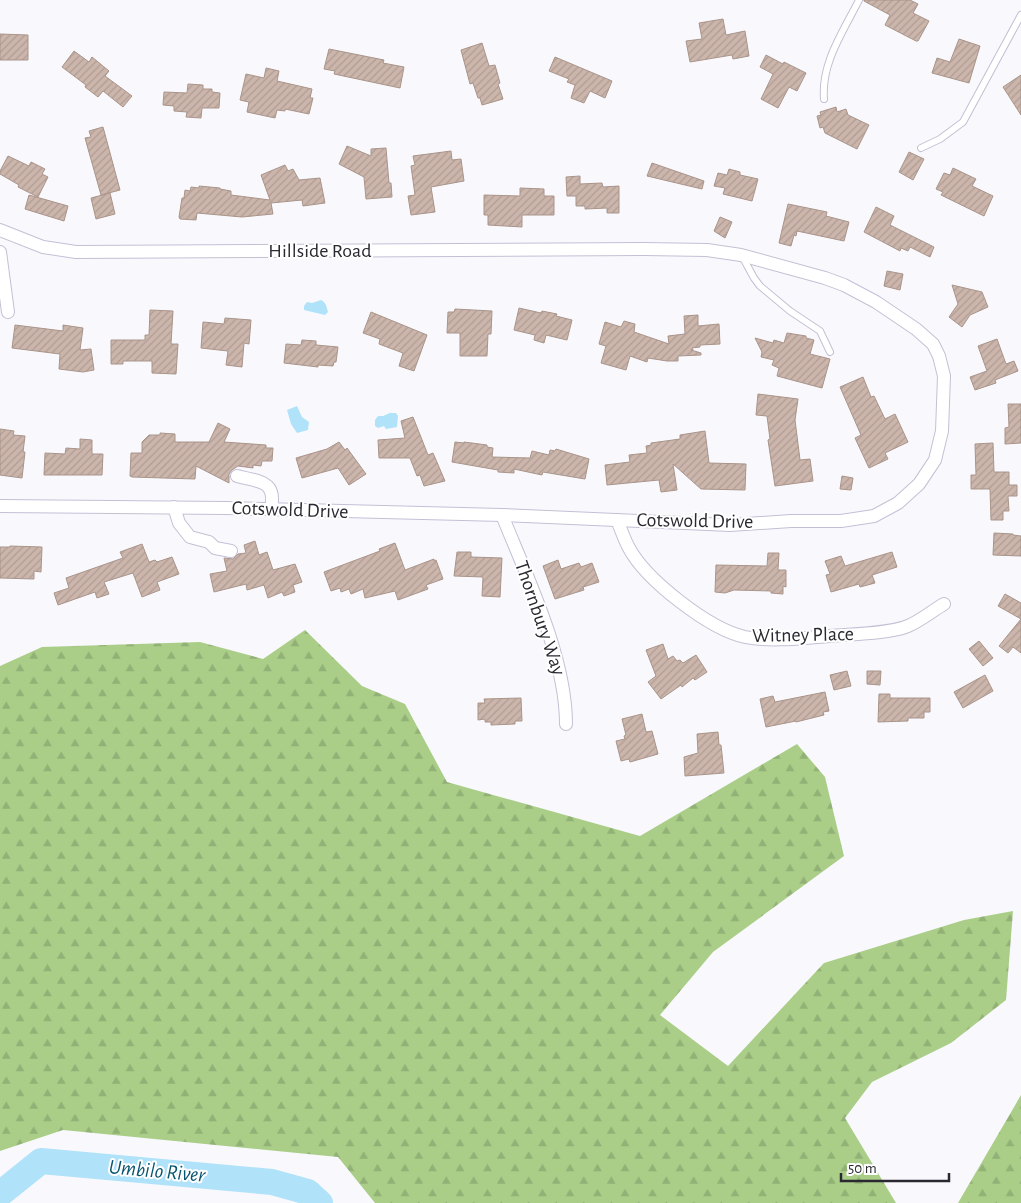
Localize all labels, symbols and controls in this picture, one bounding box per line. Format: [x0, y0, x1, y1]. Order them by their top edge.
street label: Hillside Road [268, 241, 372, 261]
street label: Cotswold Drive [231, 498, 349, 522]
street label: Cotswold Drive [636, 510, 754, 532]
street label: Thornbury Way [511, 558, 569, 678]
street label: Witney Place [752, 624, 854, 646]
scale bar [841, 1150, 948, 1182]
water label: Umbilo River [108, 1156, 207, 1186]
text: 50 m [848, 1161, 877, 1176]

